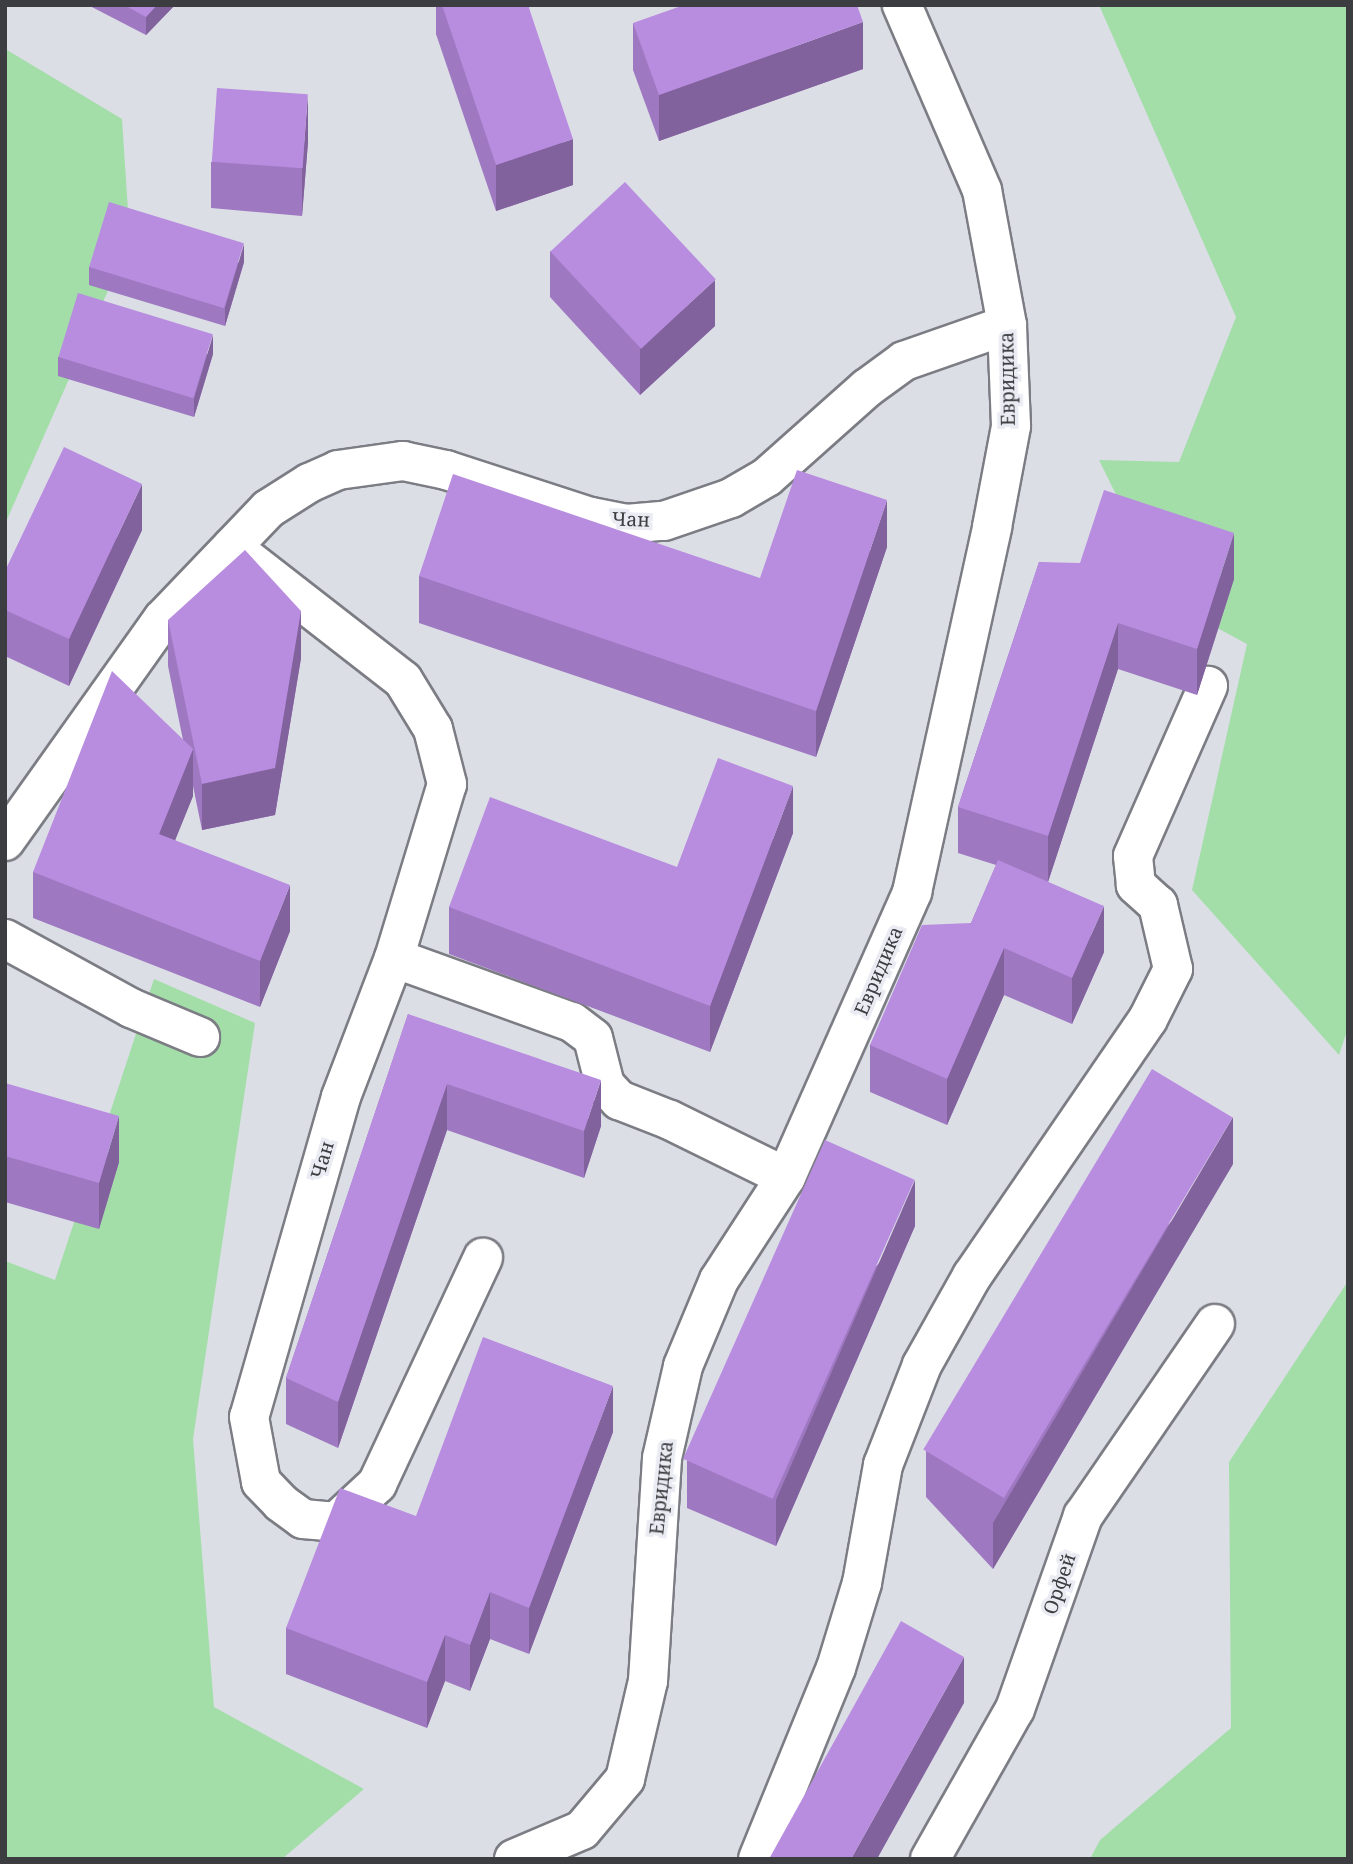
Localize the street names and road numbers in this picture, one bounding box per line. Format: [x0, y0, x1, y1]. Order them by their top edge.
street label: Евридика [996, 332, 1020, 426]
street label: Чан [612, 508, 650, 532]
street label: Евридика [850, 923, 908, 1019]
street label: Чан [307, 1139, 339, 1181]
street label: Евридика [646, 1440, 678, 1536]
street label: Орфей [1039, 1551, 1081, 1617]

